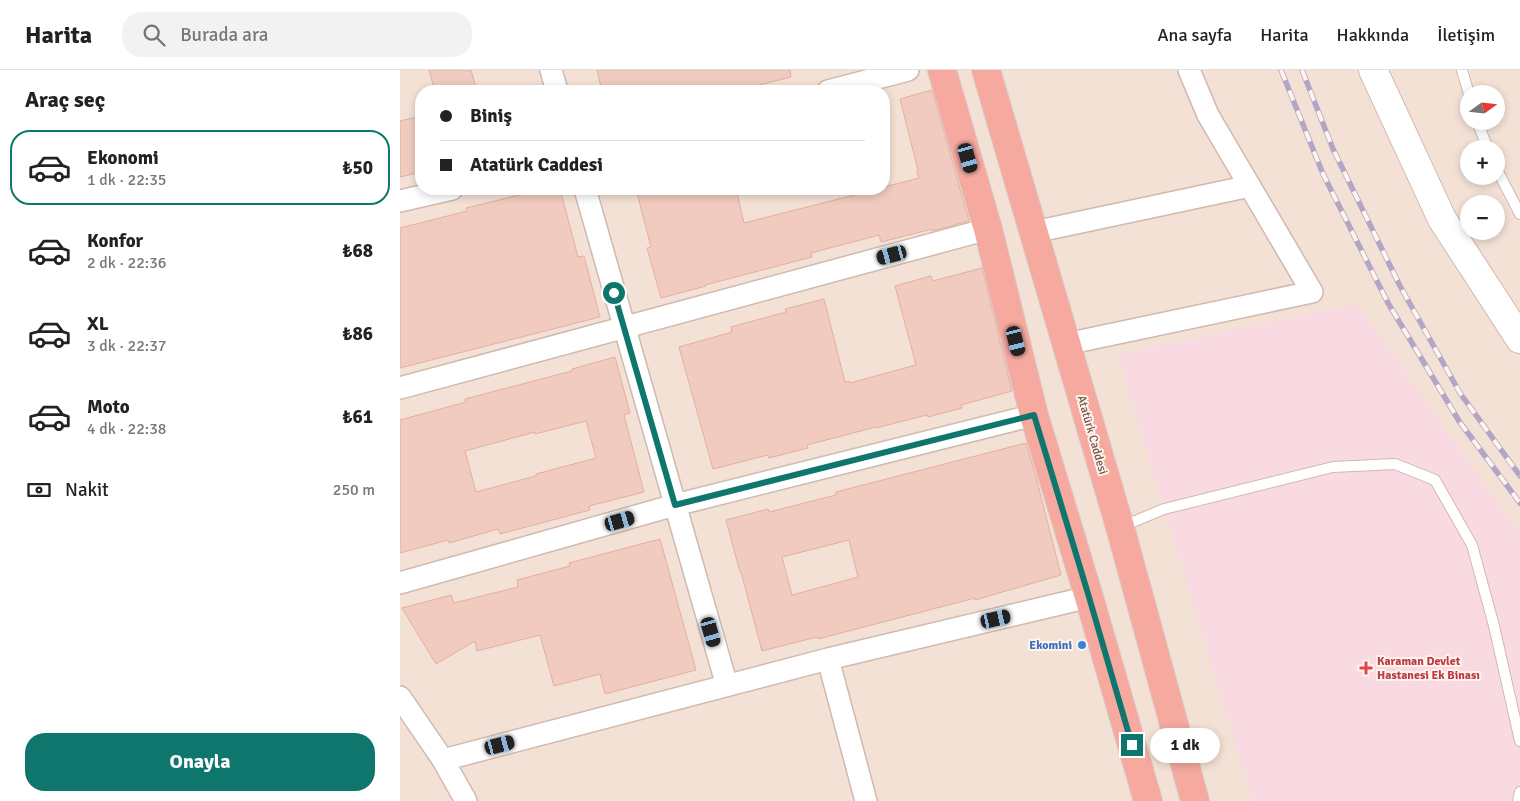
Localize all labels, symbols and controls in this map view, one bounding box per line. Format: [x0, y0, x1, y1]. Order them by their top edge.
search box [122, 12, 472, 57]
text: Harita [25, 20, 92, 50]
icon: search [140, 21, 168, 49]
text: Burada ara [180, 23, 268, 47]
text: Ana sayfa [1158, 24, 1232, 46]
text: Harita [1260, 24, 1309, 46]
text: Hakkında [1337, 24, 1409, 46]
text: İletişim [1437, 24, 1495, 46]
north arrow [1460, 85, 1505, 130]
map controls [1460, 85, 1505, 240]
text: Araç seç [25, 86, 105, 113]
text: Biniş [470, 104, 512, 128]
button: + [1460, 140, 1505, 185]
car [956, 142, 979, 174]
icon: car [27, 145, 72, 190]
text: Ekonomi [87, 146, 159, 170]
text: Atatürk Caddesi [470, 153, 603, 177]
text: ₺50 [342, 156, 373, 180]
text: 1 dk · 22:35 [87, 170, 166, 190]
button: − [1460, 195, 1505, 240]
icon: car [27, 228, 72, 273]
text: Konfor [87, 229, 143, 253]
text: ₺68 [342, 239, 373, 263]
car [875, 244, 908, 266]
text: 2 dk · 22:36 [87, 253, 166, 273]
route start [603, 282, 625, 304]
icon: car [27, 311, 72, 356]
text: XL [87, 312, 109, 336]
text: ₺86 [342, 322, 373, 346]
car [1005, 325, 1026, 357]
text: 3 dk · 22:37 [87, 336, 166, 356]
icon: car [27, 394, 72, 439]
street label: Atatürk Caddesi [1074, 394, 1110, 476]
text: Moto [87, 395, 130, 419]
text: ₺61 [342, 405, 373, 429]
text: 4 dk · 22:38 [87, 419, 166, 439]
icon: cash [25, 476, 53, 504]
text: Nakit [65, 478, 109, 502]
text: 250 m [333, 480, 375, 500]
car [603, 510, 636, 532]
car [979, 608, 1012, 630]
car [699, 616, 722, 648]
place label: Ekomini [1029, 638, 1072, 653]
marker: Ekomini [1076, 639, 1088, 651]
place label: Karaman Devlet Hastanesi Ek Binası [1377, 654, 1480, 683]
marker: Karaman Devlet Hastanesi Ek Binası [1359, 661, 1373, 675]
callout: 1 dk [1150, 728, 1220, 762]
button: Onayla [25, 733, 375, 791]
car [483, 734, 516, 756]
route end [1121, 734, 1143, 756]
text: 1 dk [1170, 735, 1200, 755]

